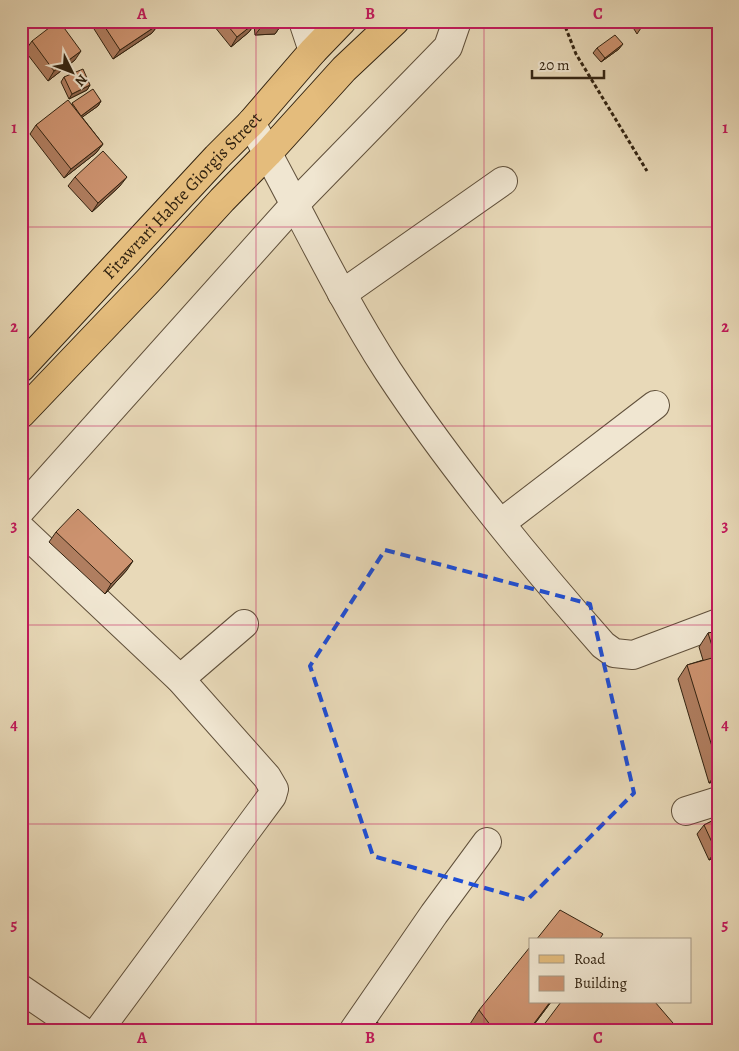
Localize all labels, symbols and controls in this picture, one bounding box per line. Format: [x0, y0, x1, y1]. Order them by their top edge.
text: A [136, 3, 148, 25]
text: B [365, 3, 375, 25]
text: C [593, 3, 603, 25]
north arrow [48, 48, 98, 98]
scale bar [532, 48, 604, 80]
text: 20 m [539, 55, 570, 75]
text: N [71, 70, 92, 91]
street label: Fitawrari Habte Giorgis Street [97, 107, 267, 284]
text: 1 [11, 117, 17, 139]
text: 1 [722, 117, 728, 139]
text: 2 [10, 316, 18, 338]
text: 2 [721, 316, 729, 338]
text: 3 [11, 515, 18, 537]
text: 3 [722, 515, 729, 537]
text: 4 [10, 714, 18, 736]
text: 4 [721, 714, 729, 736]
text: 5 [11, 914, 18, 936]
text: 5 [722, 914, 729, 936]
legend [529, 938, 692, 1004]
text: Road [574, 949, 606, 969]
text: Building [574, 973, 627, 993]
text: A [136, 1027, 148, 1049]
text: B [365, 1027, 375, 1049]
text: C [593, 1027, 603, 1049]

